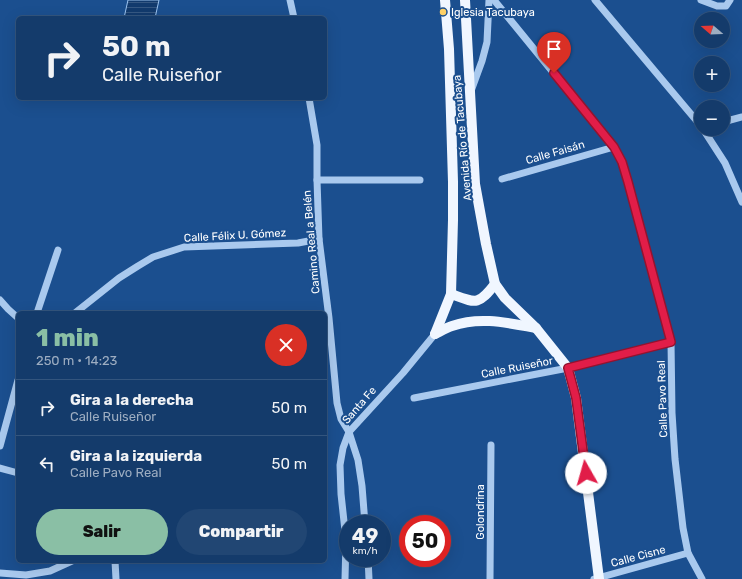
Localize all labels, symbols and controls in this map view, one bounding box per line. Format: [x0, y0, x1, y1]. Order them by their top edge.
place label: Iglesia Tacubaya [451, 6, 535, 19]
marker: Iglesia Tacubaya [438, 7, 448, 17]
north arrow [694, 12, 730, 48]
map controls [694, 12, 730, 136]
text: 50 m [102, 30, 171, 63]
icon: right [36, 32, 88, 84]
pin [537, 32, 571, 73]
icon: arrive [543, 38, 565, 60]
button: + [694, 56, 730, 92]
text: Calle Ruiseñor [102, 64, 221, 86]
street label: Avenida Río de Tacubaya [451, 74, 474, 201]
button: − [694, 100, 730, 136]
street label: Calle Faisán [524, 138, 586, 167]
street label: Camino Real a Belén [300, 190, 323, 294]
street label: Calle Félix U. Gómez [184, 226, 287, 245]
text: 1 min [36, 324, 99, 352]
button: close [265, 324, 307, 366]
text: 250 m · 14:23 [36, 353, 117, 368]
street label: Calle Ruiseñor [480, 354, 555, 381]
street label: Calle Pavo Real [655, 360, 670, 438]
street label: Santa Fe [340, 384, 379, 427]
text: Gira a la derecha [70, 391, 194, 409]
icon: right [36, 397, 58, 419]
text: 50 m [272, 399, 307, 417]
text: Calle Ruiseñor [70, 409, 156, 424]
text: Gira a la izquierda [70, 447, 202, 465]
position arrow [565, 452, 607, 494]
icon: left [36, 453, 58, 475]
text: 50 m [272, 455, 307, 473]
text: Calle Pavo Real [70, 465, 162, 480]
street label: Golondrina [474, 484, 487, 540]
button: Salir [36, 509, 168, 555]
button: Compartir [176, 509, 307, 555]
speed limit sign: 50 [399, 515, 451, 567]
text: 49 [352, 524, 378, 548]
street label: Calle Cisne [609, 543, 667, 570]
text: km/h [353, 545, 377, 557]

